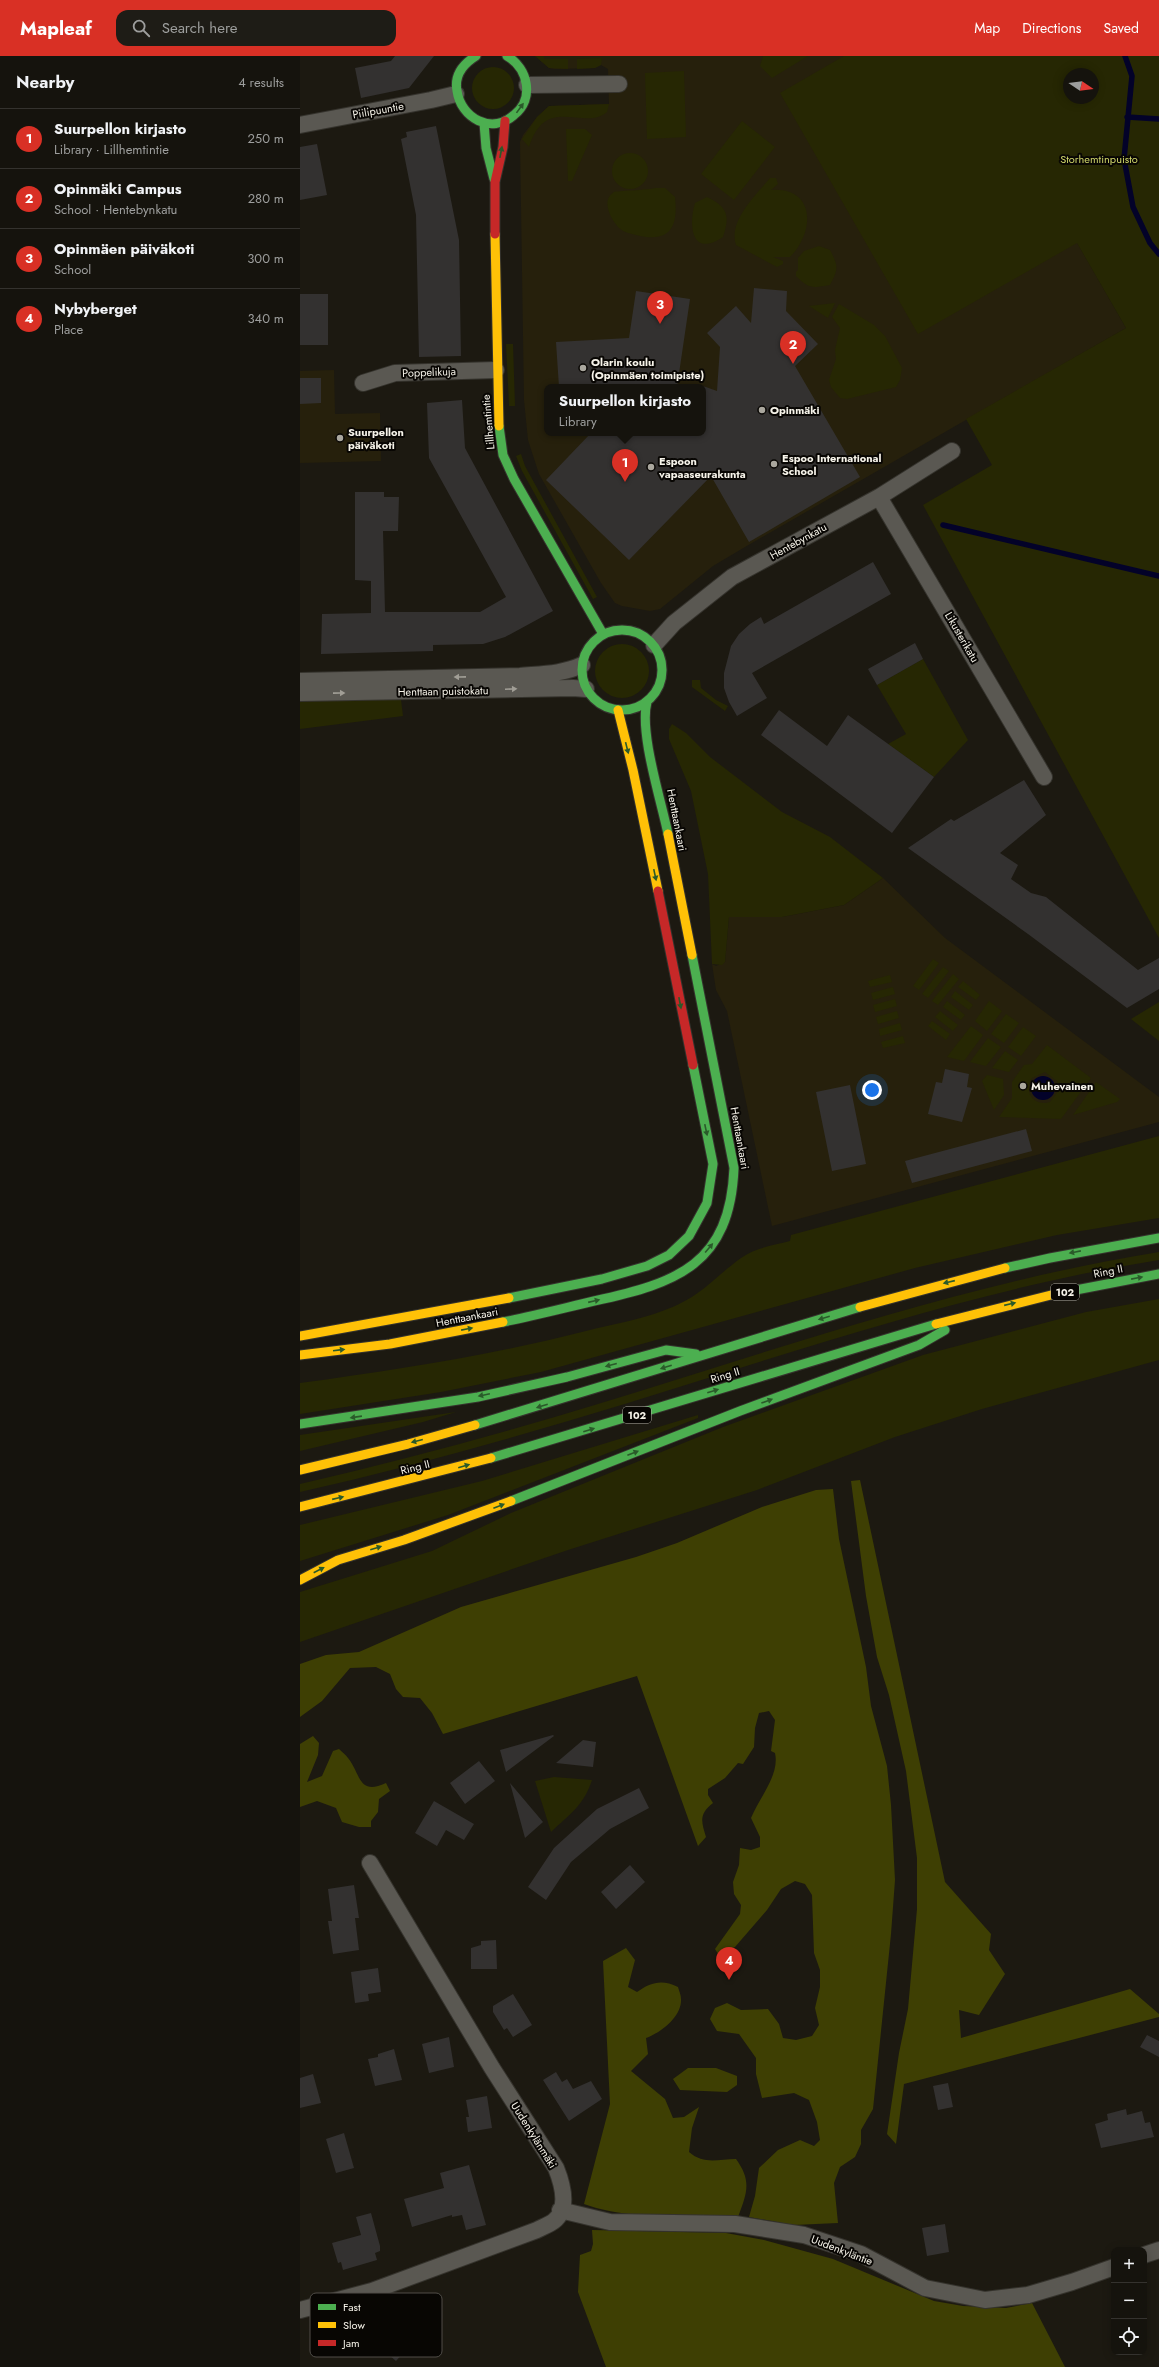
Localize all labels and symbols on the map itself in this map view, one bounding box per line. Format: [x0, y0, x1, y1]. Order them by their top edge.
north arrow [1063, 68, 1099, 104]
street label: Piilipuuntie [351, 98, 405, 122]
one-way arrow [516, 103, 524, 113]
one-way arrow [499, 146, 505, 158]
park label: Storhemtinpuisto [1060, 151, 1138, 167]
pin: 3 [647, 291, 673, 324]
pin: 2 [780, 331, 806, 364]
place label: Olarin koulu (Opinmäen toimipiste) [591, 354, 704, 383]
street label: Poppelikuja [402, 363, 456, 381]
marker: Olarin koulu (Opinmäen toimipiste) [578, 363, 588, 373]
street label: Lillhemtintie [478, 393, 498, 450]
place label: Opinmäki [770, 402, 820, 418]
marker: Opinmäki [757, 405, 767, 415]
place label: Suurpellon päiväkoti [348, 424, 404, 453]
marker: Suurpellon päiväkoti [335, 433, 345, 443]
pin: 1 [612, 449, 638, 482]
place label: Espoo International School [782, 450, 881, 479]
place label: Espoon vapaaseurakunta [658, 453, 746, 482]
marker: Espoo International School [769, 459, 779, 469]
marker: Espoon vapaaseurakunta [646, 462, 656, 472]
street label: Hentebynkatu [767, 519, 829, 563]
street label: Likusterikatu [941, 609, 983, 665]
one-way arrow [453, 674, 466, 680]
street label: Henttaan puistokatu [397, 682, 489, 700]
one-way arrow [505, 686, 518, 692]
one-way arrow [333, 690, 346, 696]
one-way arrow [625, 742, 631, 754]
street label: Henttaankaari [663, 788, 691, 853]
one-way arrow [652, 869, 658, 881]
one-way arrow [677, 997, 683, 1009]
place label: Muhevainen [1031, 1078, 1093, 1094]
your location [862, 1080, 882, 1100]
marker: Muhevainen [1018, 1081, 1028, 1091]
street label: Henttaankaari [727, 1106, 753, 1171]
one-way arrow [704, 1124, 710, 1136]
one-way arrow [705, 1243, 714, 1253]
one-way arrow [1069, 1250, 1081, 1256]
street label: Ring II [1092, 1260, 1124, 1282]
one-way arrow [1131, 1274, 1144, 1280]
one-way arrow [942, 1280, 955, 1286]
road number: 102 [1051, 1284, 1079, 1300]
one-way arrow [588, 1298, 600, 1304]
one-way arrow [1004, 1301, 1016, 1307]
street label: Henttaankaari [435, 1303, 500, 1331]
one-way arrow [817, 1315, 829, 1321]
one-way arrow [461, 1326, 473, 1332]
one-way arrow [333, 1347, 345, 1353]
one-way arrow [604, 1362, 616, 1368]
street label: Ring II [708, 1363, 742, 1387]
one-way arrow [660, 1364, 672, 1370]
one-way arrow [707, 1388, 719, 1394]
one-way arrow [478, 1393, 490, 1399]
one-way arrow [761, 1398, 773, 1404]
one-way arrow [536, 1403, 548, 1409]
road number: 102 [623, 1407, 651, 1423]
one-way arrow [350, 1414, 362, 1420]
one-way arrow [583, 1427, 595, 1433]
one-way arrow [411, 1438, 423, 1444]
one-way arrow [627, 1450, 639, 1456]
street label: Ring II [399, 1456, 431, 1478]
one-way arrow [458, 1463, 470, 1469]
one-way arrow [332, 1494, 344, 1500]
one-way arrow [493, 1502, 505, 1508]
one-way arrow [370, 1545, 382, 1551]
one-way arrow [313, 1566, 325, 1573]
pin: 4 [716, 1947, 742, 1980]
street label: Uudenkylänmäki [507, 2099, 561, 2171]
street label: Uudenkyläntie [809, 2231, 876, 2269]
legend [310, 2293, 442, 2357]
text: Fast [343, 2299, 361, 2315]
text: Slow [343, 2317, 365, 2333]
text: Jam [341, 2335, 360, 2351]

